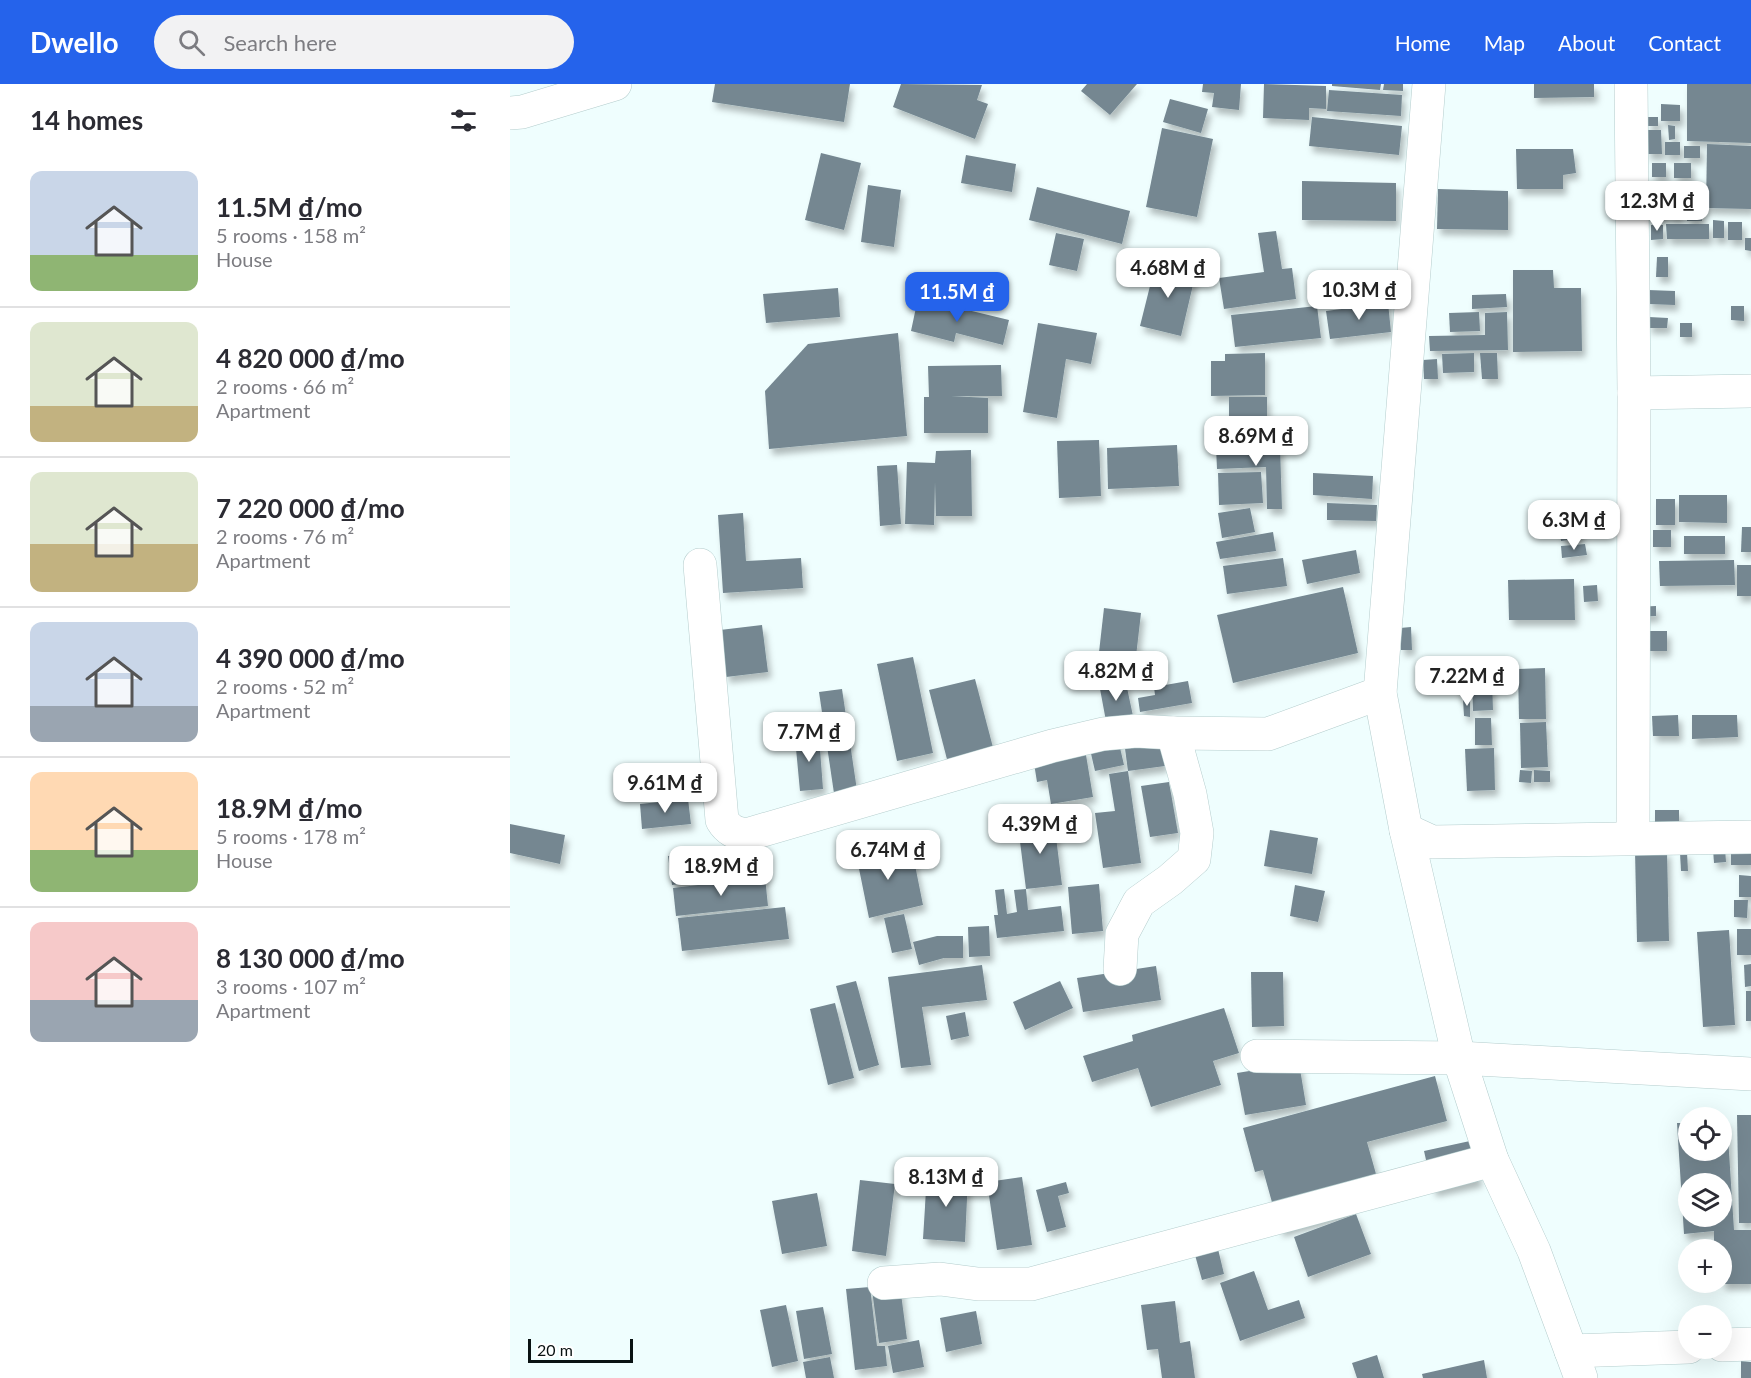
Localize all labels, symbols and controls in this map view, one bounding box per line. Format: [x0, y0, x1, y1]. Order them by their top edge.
search box [154, 15, 574, 69]
text: Dwello [30, 25, 118, 59]
icon: search [175, 26, 208, 59]
text: Search here [223, 29, 337, 56]
text: Home [1395, 30, 1451, 55]
text: Map [1484, 30, 1525, 55]
text: About [1558, 30, 1615, 55]
text: Contact [1648, 30, 1721, 55]
text: 14 homes [30, 104, 143, 136]
icon: filters [447, 104, 480, 137]
pin: 12.3M ₫ [1602, 181, 1712, 232]
text: 12.3M ₫ [1619, 188, 1695, 212]
text: 11.5M ₫/mo [216, 191, 362, 223]
icon: home [78, 195, 150, 267]
text: 5 rooms · 158 m² [216, 223, 366, 247]
text: House [216, 247, 273, 271]
pin: 4.68M ₫ [1113, 248, 1223, 299]
text: 4.68M ₫ [1130, 255, 1206, 279]
pin: 10.3M ₫ [1304, 270, 1414, 321]
pin: 11.5M ₫ [902, 272, 1012, 323]
text: 10.3M ₫ [1321, 277, 1397, 301]
text: 11.5M ₫ [919, 279, 995, 303]
text: 4 820 000 ₫/mo [216, 342, 405, 374]
icon: home [78, 346, 150, 418]
text: 2 rooms · 66 m² [216, 374, 354, 398]
text: Apartment [216, 398, 310, 422]
pin: 8.69M ₫ [1201, 416, 1311, 467]
text: 8.69M ₫ [1218, 423, 1294, 447]
text: 7 220 000 ₫/mo [216, 492, 405, 524]
icon: home [78, 496, 150, 568]
pin: 6.3M ₫ [1525, 500, 1623, 551]
text: 6.3M ₫ [1542, 507, 1606, 531]
text: 2 rooms · 76 m² [216, 524, 354, 548]
text: Apartment [216, 548, 310, 572]
text: 4 390 000 ₫/mo [216, 642, 405, 674]
icon: home [78, 646, 150, 718]
pin: 4.82M ₫ [1061, 651, 1171, 702]
pin: 7.22M ₫ [1412, 656, 1522, 707]
text: 4.82M ₫ [1078, 658, 1154, 682]
text: 7.22M ₫ [1429, 663, 1505, 687]
text: 2 rooms · 52 m² [216, 674, 354, 698]
text: Apartment [216, 698, 310, 722]
pin: 7.7M ₫ [760, 712, 858, 763]
text: 7.7M ₫ [777, 719, 841, 743]
pin: 9.61M ₫ [610, 763, 720, 814]
text: 9.61M ₫ [627, 770, 703, 794]
text: 18.9M ₫/mo [216, 792, 362, 824]
icon: home [78, 796, 150, 868]
pin: 4.39M ₫ [985, 804, 1095, 855]
text: 4.39M ₫ [1002, 811, 1078, 835]
text: 5 rooms · 178 m² [216, 824, 366, 848]
pin: 6.74M ₫ [833, 830, 943, 881]
text: 6.74M ₫ [850, 837, 926, 861]
pin: 18.9M ₫ [666, 846, 776, 897]
text: House [216, 848, 273, 872]
text: 18.9M ₫ [683, 853, 759, 877]
text: 8 130 000 ₫/mo [216, 942, 405, 974]
icon: home [78, 946, 150, 1018]
text: 3 rooms · 107 m² [216, 974, 366, 998]
text: Apartment [216, 998, 310, 1022]
map controls [1678, 1107, 1732, 1359]
button: locate [1678, 1107, 1732, 1161]
pin: 8.13M ₫ [891, 1157, 1001, 1208]
text: 8.13M ₫ [908, 1164, 984, 1188]
button: layers [1678, 1173, 1732, 1227]
button: + [1678, 1239, 1732, 1293]
button: − [1678, 1305, 1732, 1359]
scale bar [528, 1336, 633, 1364]
text: 20 m [537, 1340, 573, 1359]

